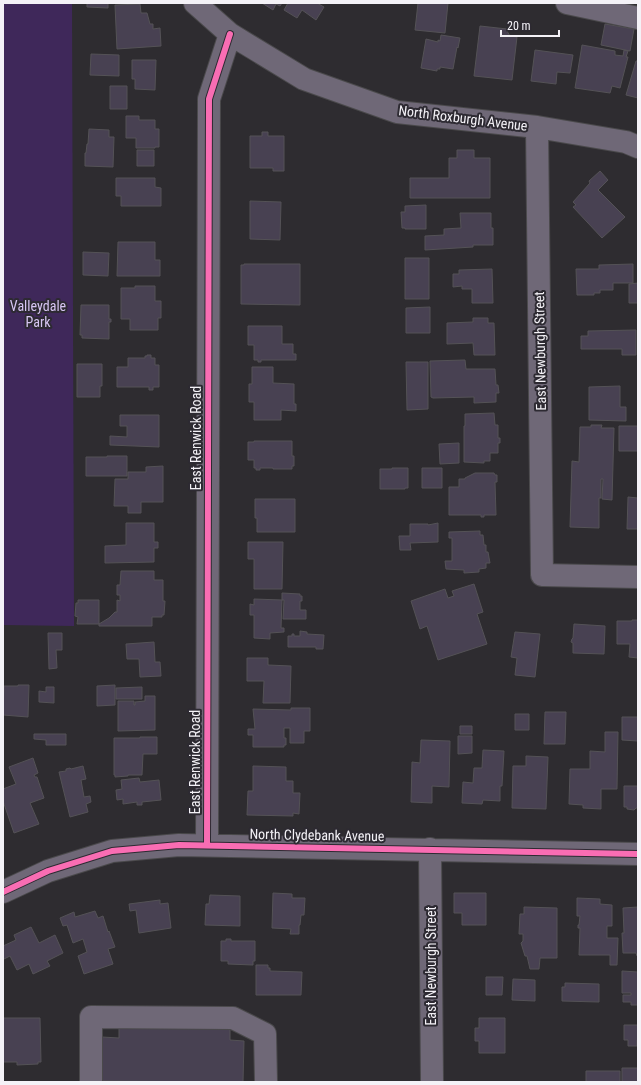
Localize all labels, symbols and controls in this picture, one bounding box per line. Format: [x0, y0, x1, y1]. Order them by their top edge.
scale bar [501, 12, 559, 38]
text: 20 m [507, 19, 531, 33]
street label: North Roxburgh Avenue [398, 102, 529, 134]
street label: East Newburgh Street [531, 291, 549, 411]
park label: Valleydale Park [10, 298, 67, 330]
street label: East Renwick Road [188, 386, 204, 490]
street label: East Renwick Road [187, 710, 203, 814]
street label: North Clydebank Avenue [249, 826, 385, 844]
street label: East Newburgh Street [423, 906, 439, 1026]

